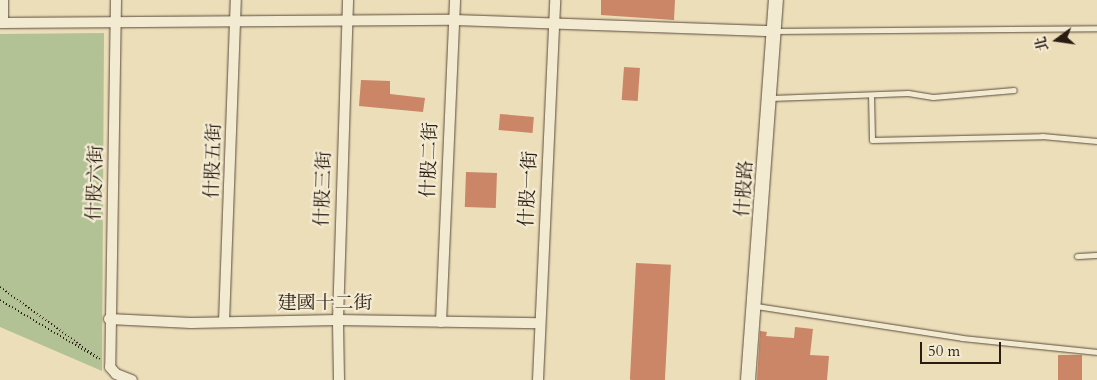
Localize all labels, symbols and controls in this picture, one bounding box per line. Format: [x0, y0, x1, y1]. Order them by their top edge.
north arrow [1032, 15, 1082, 65]
text: 北 [1031, 35, 1053, 53]
street label: 什股二街 [417, 122, 443, 198]
street label: 什股五街 [201, 123, 227, 199]
street label: 什股六街 [83, 145, 109, 221]
street label: 什股一街 [516, 150, 542, 228]
street label: 什股三街 [311, 151, 337, 227]
street label: 什股路 [732, 160, 758, 218]
street label: 建國十二街 [278, 293, 372, 315]
scale bar [922, 332, 1003, 364]
text: 50 m [928, 341, 960, 361]

